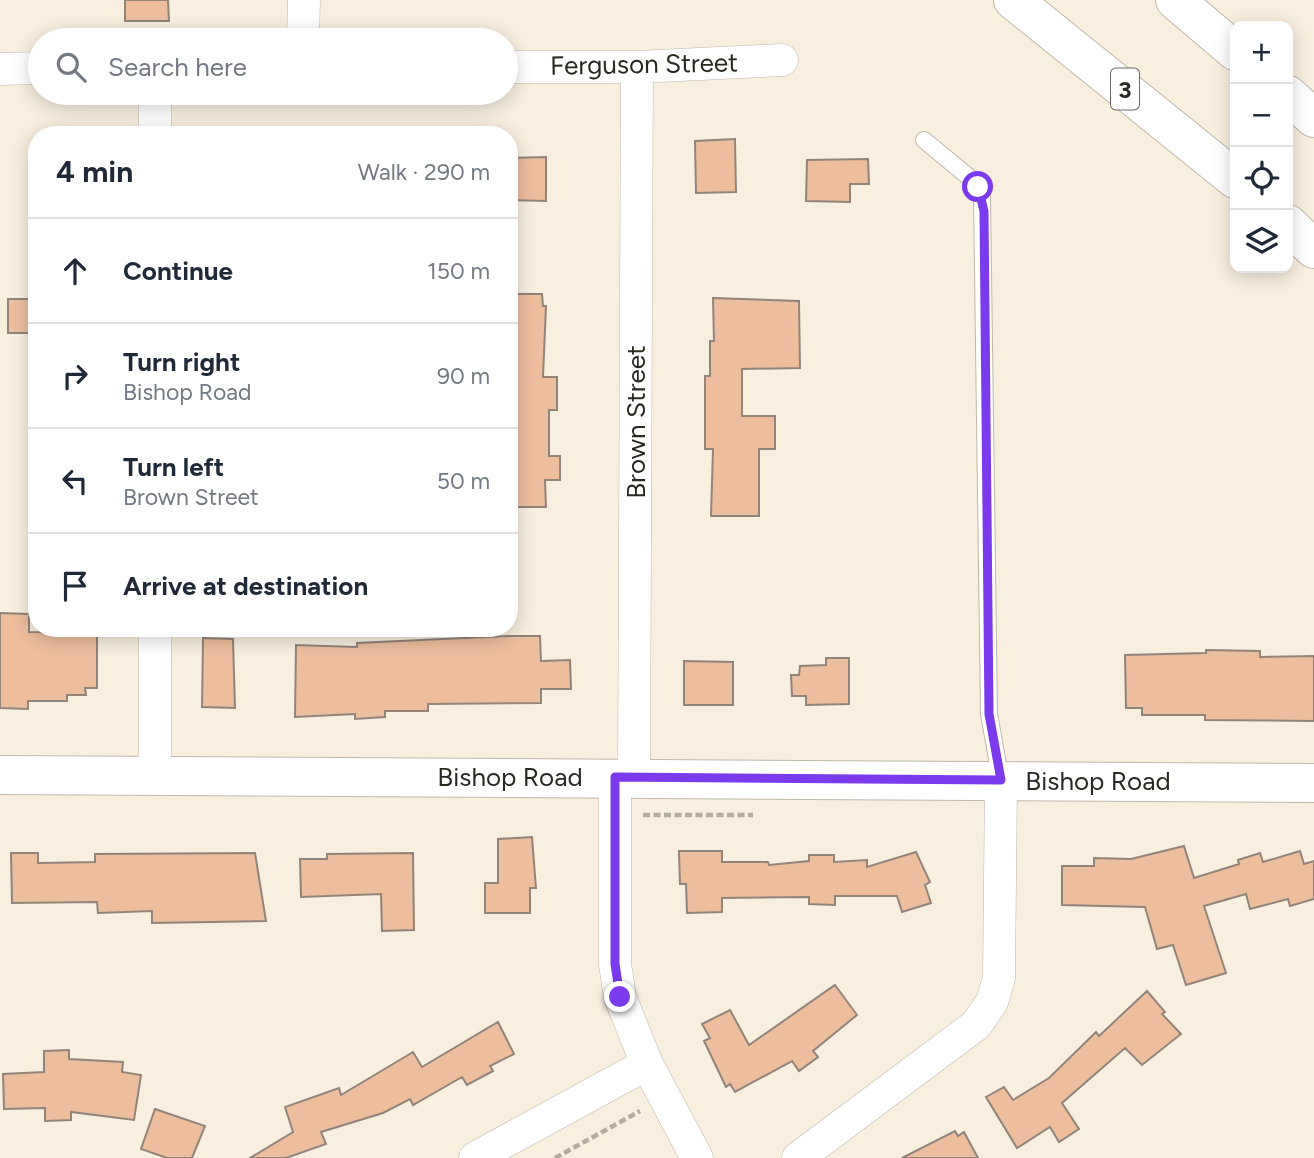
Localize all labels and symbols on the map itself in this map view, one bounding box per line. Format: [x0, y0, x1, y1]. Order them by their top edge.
street label: Ferguson Street [550, 46, 738, 82]
road number: 3 [1111, 68, 1139, 110]
route start [962, 171, 993, 202]
street label: Brown Street [620, 345, 652, 499]
street label: Bishop Road [437, 761, 583, 793]
street label: Bishop Road [1025, 765, 1171, 797]
route end [604, 981, 635, 1012]

